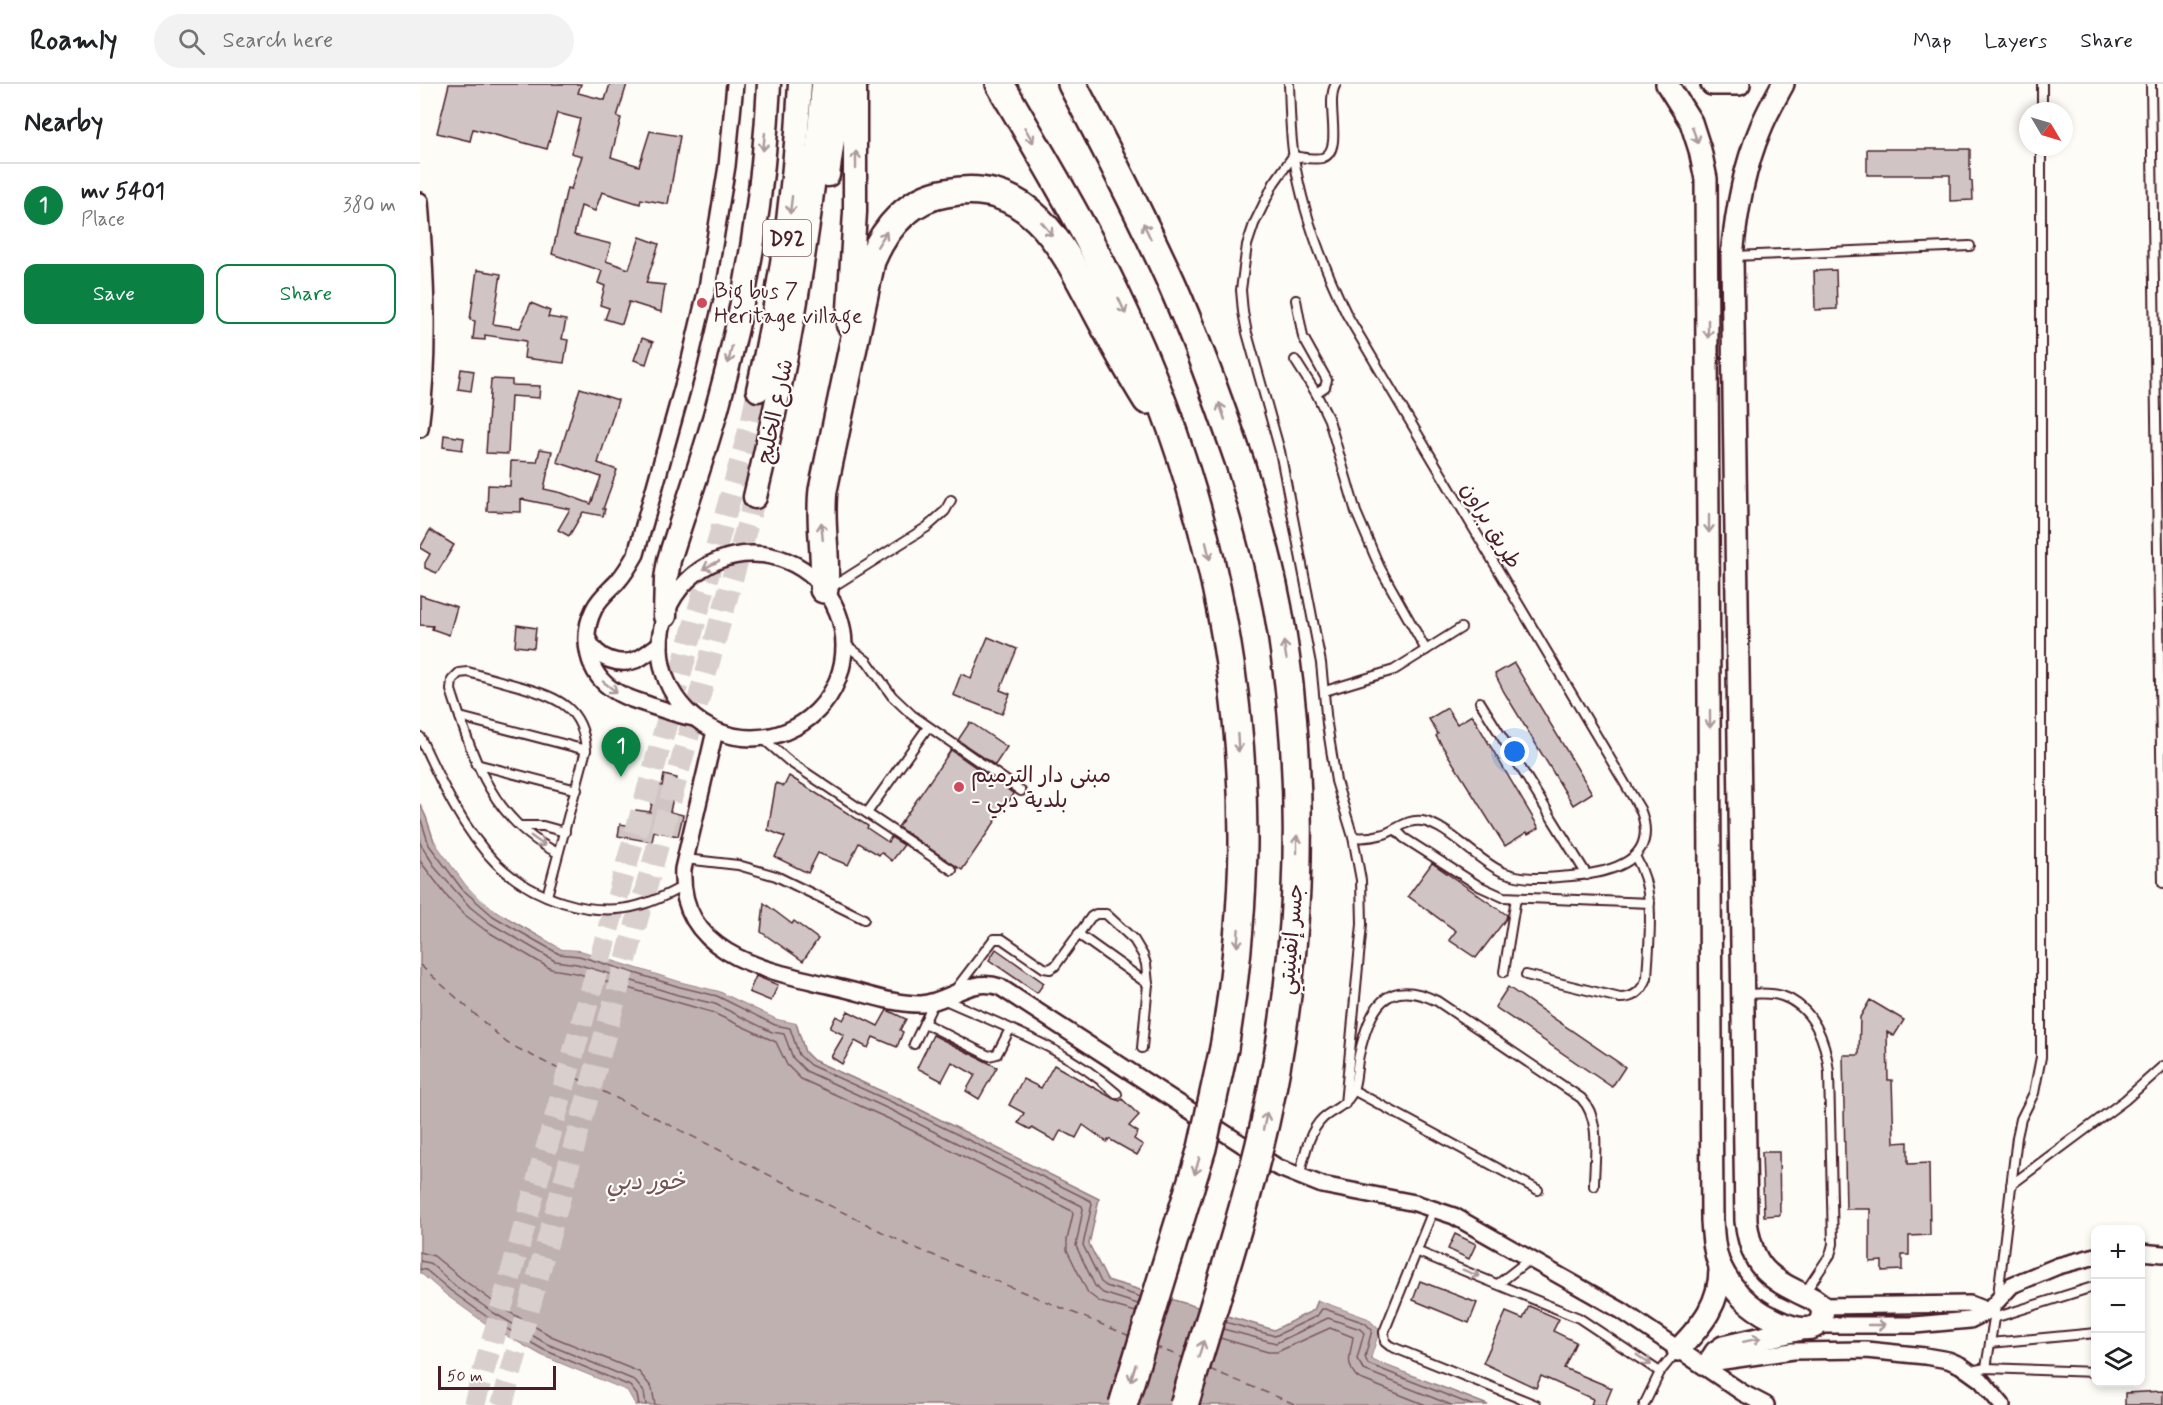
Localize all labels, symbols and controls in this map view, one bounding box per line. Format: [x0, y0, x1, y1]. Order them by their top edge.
search box [154, 14, 574, 68]
text: Roamly [30, 23, 118, 60]
icon: search [175, 25, 208, 58]
text: Search here [223, 27, 333, 55]
text: Map [1913, 27, 1951, 55]
text: Layers [1984, 27, 2047, 55]
text: Share [2080, 27, 2133, 55]
north arrow [2019, 102, 2073, 156]
text: Nearby [24, 106, 103, 140]
one-way arrow [1691, 125, 1702, 144]
one-way arrow [1024, 126, 1036, 143]
one-way arrow [758, 132, 769, 152]
one-way arrow [850, 151, 862, 171]
text: mv 5401 [81, 178, 165, 206]
text: 1 [39, 192, 48, 219]
text: 380 m [343, 192, 396, 219]
one-way arrow [785, 195, 796, 215]
text: Place [81, 206, 125, 233]
road number: D92 [763, 220, 811, 256]
one-way arrow [1041, 221, 1054, 237]
one-way arrow [1141, 223, 1153, 241]
one-way arrow [876, 230, 889, 247]
button: Save [24, 264, 204, 324]
button: Share [216, 264, 396, 324]
place label: Big bus 7 Heritage village [714, 278, 863, 334]
marker: Big bus 7 Heritage village [695, 296, 709, 310]
one-way arrow [1117, 297, 1128, 315]
one-way arrow [1702, 318, 1714, 338]
one-way arrow [724, 345, 735, 365]
street label: شارع الخليج [751, 356, 801, 466]
one-way arrow [1216, 402, 1227, 421]
street label: طريق براون [1453, 478, 1527, 575]
one-way arrow [1703, 513, 1715, 533]
one-way arrow [816, 521, 827, 541]
one-way arrow [1202, 541, 1214, 560]
one-way arrow [702, 560, 720, 571]
one-way arrow [1279, 640, 1290, 660]
one-way arrow [601, 680, 617, 693]
one-way arrow [1704, 708, 1716, 728]
pin: 1 [602, 728, 640, 777]
one-way arrow [1233, 733, 1244, 753]
your location [1500, 737, 1529, 766]
place label: مبنى دار الترميم - بلدية دبي [971, 762, 1111, 819]
marker: مبنى دار الترميم - بلدية دبي [952, 780, 966, 794]
one-way arrow [529, 835, 545, 847]
one-way arrow [1291, 835, 1302, 855]
street label: جسر إنفينيتي [1273, 882, 1315, 996]
one-way arrow [1232, 927, 1243, 947]
one-way arrow [1260, 1112, 1271, 1131]
one-way arrow [1191, 1157, 1202, 1176]
water label: خور دبي [607, 1167, 686, 1202]
map controls [2091, 1225, 2145, 1387]
button: + [2091, 1225, 2145, 1279]
one-way arrow [1461, 1268, 1479, 1279]
button: − [2091, 1279, 2145, 1333]
one-way arrow [1866, 1319, 1886, 1331]
button: layers [2091, 1333, 2145, 1387]
one-way arrow [1742, 1334, 1761, 1345]
one-way arrow [1196, 1340, 1207, 1359]
one-way arrow [1635, 1354, 1651, 1367]
scale bar [438, 1363, 556, 1390]
one-way arrow [1127, 1363, 1138, 1382]
text: 50 m [447, 1366, 483, 1387]

